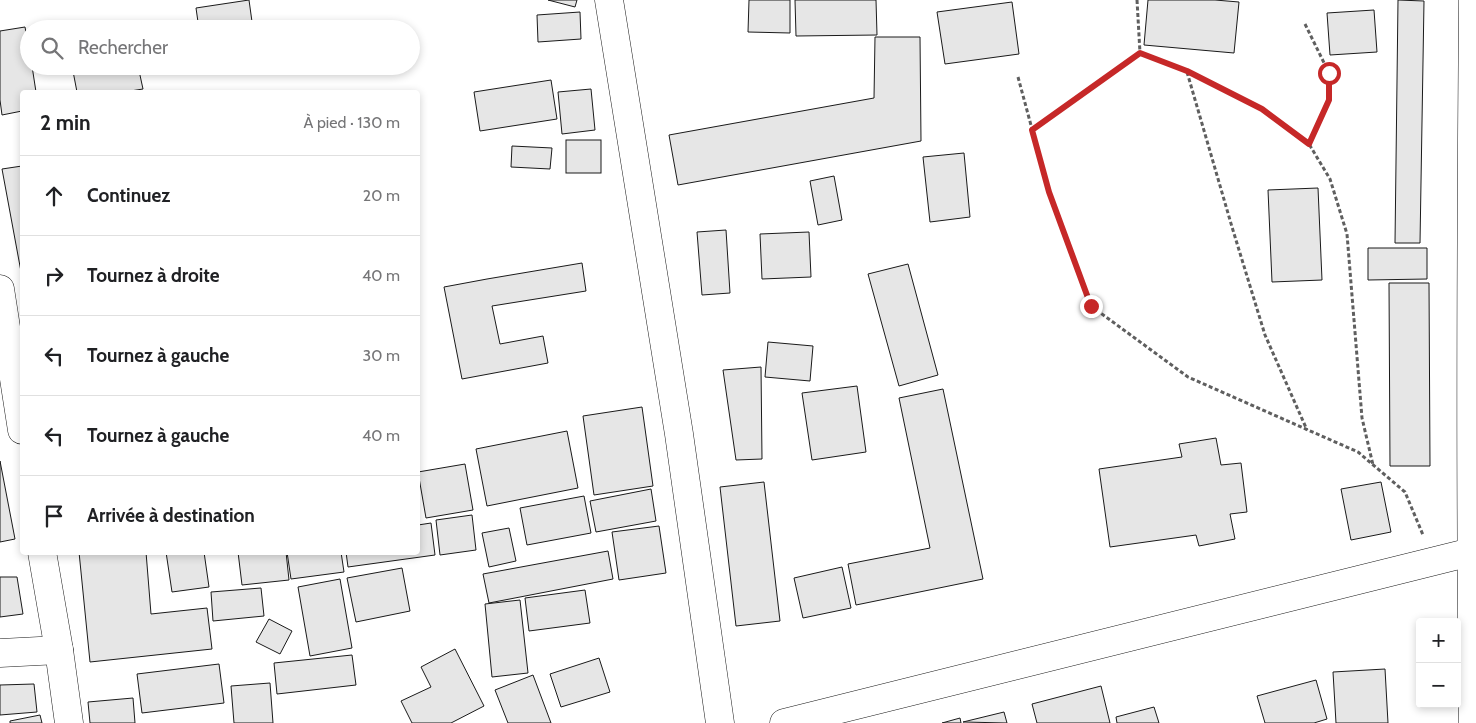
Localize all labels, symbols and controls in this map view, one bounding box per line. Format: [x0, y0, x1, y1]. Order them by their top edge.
search box [20, 20, 420, 75]
icon: search [38, 34, 66, 62]
text: Rechercher [78, 36, 168, 59]
route start [1318, 62, 1341, 85]
text: 2 min [40, 110, 91, 135]
text: À pied · 130 m [303, 113, 400, 132]
icon: ahead [40, 182, 68, 210]
text: Continuez [87, 184, 170, 207]
text: 20 m [363, 186, 400, 205]
icon: right [40, 262, 68, 290]
text: Tournez à droite [87, 264, 220, 287]
text: 40 m [362, 266, 400, 285]
route end [1080, 295, 1103, 318]
icon: left [40, 342, 68, 370]
text: Tournez à gauche [87, 344, 229, 367]
text: 30 m [363, 346, 400, 365]
icon: left [40, 422, 68, 450]
text: Tournez à gauche [87, 424, 229, 447]
text: 40 m [362, 426, 400, 445]
icon: arrive [40, 502, 68, 530]
text: Arrivée à destination [87, 504, 255, 527]
map controls [1416, 618, 1461, 708]
button: + [1416, 618, 1461, 663]
button: − [1416, 663, 1461, 708]

